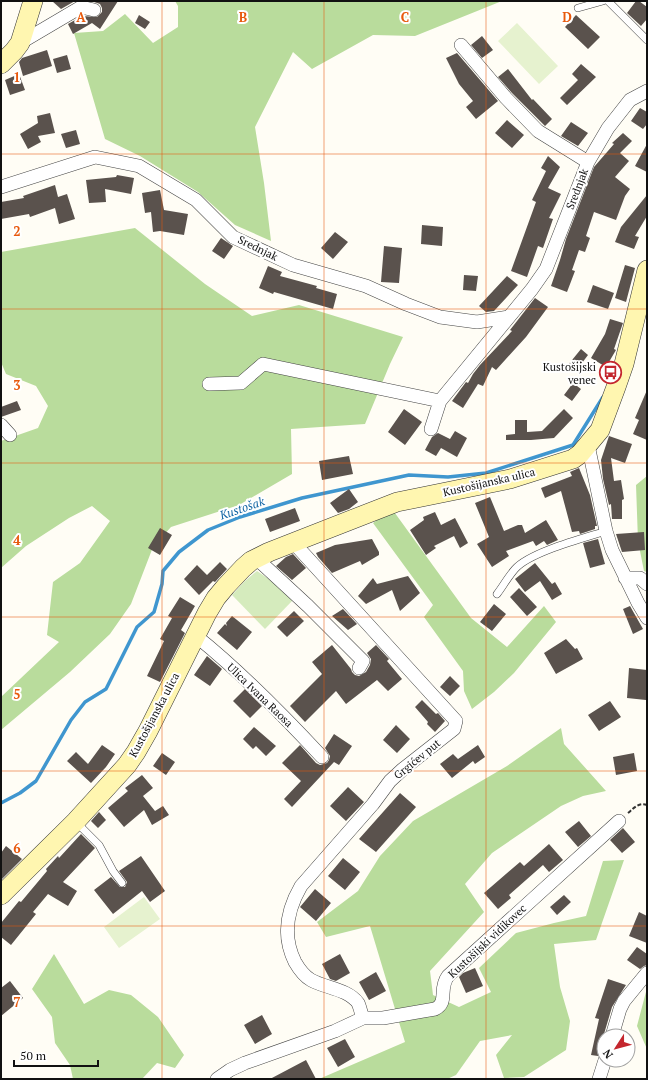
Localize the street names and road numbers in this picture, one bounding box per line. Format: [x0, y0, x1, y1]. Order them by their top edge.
street label: Srednjak [563, 166, 591, 211]
street label: Srednjak [236, 232, 281, 264]
street label: Kustošijanska ulica [442, 465, 537, 499]
street label: Ulica Ivana Raosa [224, 660, 296, 730]
street label: Kustošijanska ulica [126, 670, 182, 760]
street label: Grgićev put [391, 736, 443, 782]
street label: Kustošijski vidikovec [445, 901, 529, 981]

